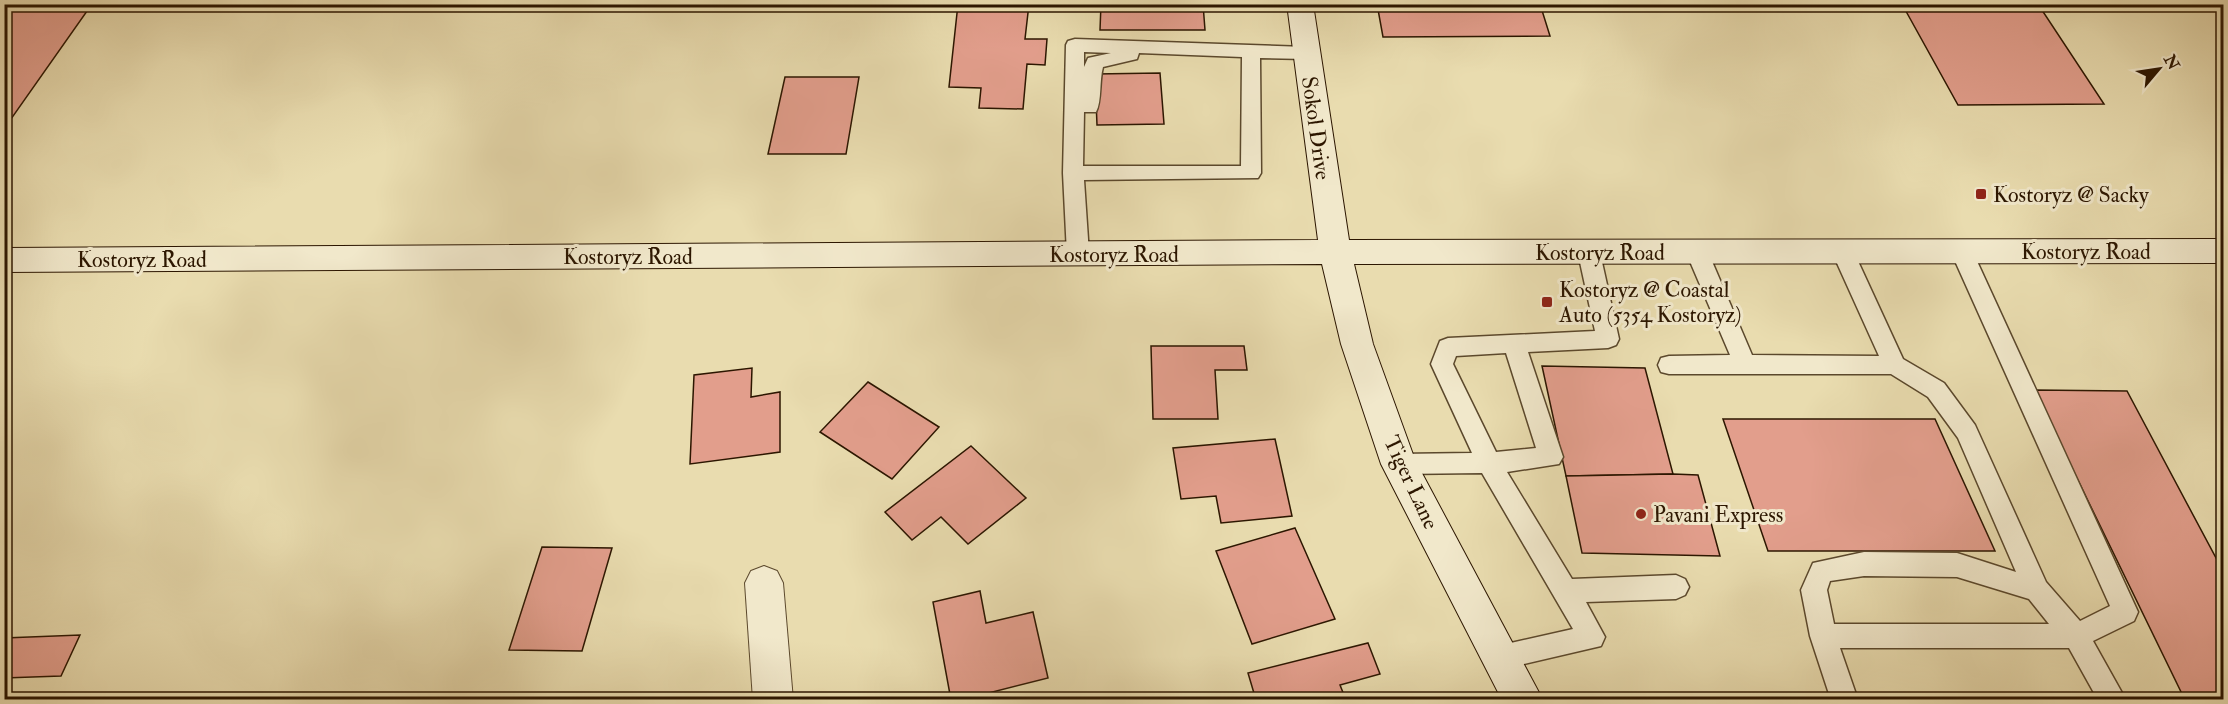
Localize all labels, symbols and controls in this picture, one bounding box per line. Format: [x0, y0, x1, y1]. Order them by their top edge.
north arrow [2129, 39, 2189, 99]
text: N [2159, 50, 2184, 74]
street label: Sokol Drive [1295, 75, 1337, 182]
place label: Kostoryz @ Sacky [1993, 181, 2149, 209]
marker: Kostoryz @ Sacky [1974, 187, 1988, 201]
street label: Kostoryz Road [2021, 238, 2151, 266]
street label: Kostoryz Road [1535, 239, 1665, 267]
street label: Kostoryz Road [1049, 241, 1179, 269]
street label: Kostoryz Road [563, 243, 693, 271]
street label: Kostoryz Road [77, 246, 207, 274]
place label: Kostoryz @ Coastal Auto (5354 Kostoryz) [1558, 276, 1741, 329]
marker: Kostoryz @ Coastal Auto (5354 Kostoryz) [1540, 295, 1554, 309]
street label: Tiger Lane [1377, 431, 1445, 534]
place label: Pavani Express [1653, 501, 1783, 530]
marker: Pavani Express [1634, 507, 1648, 521]

